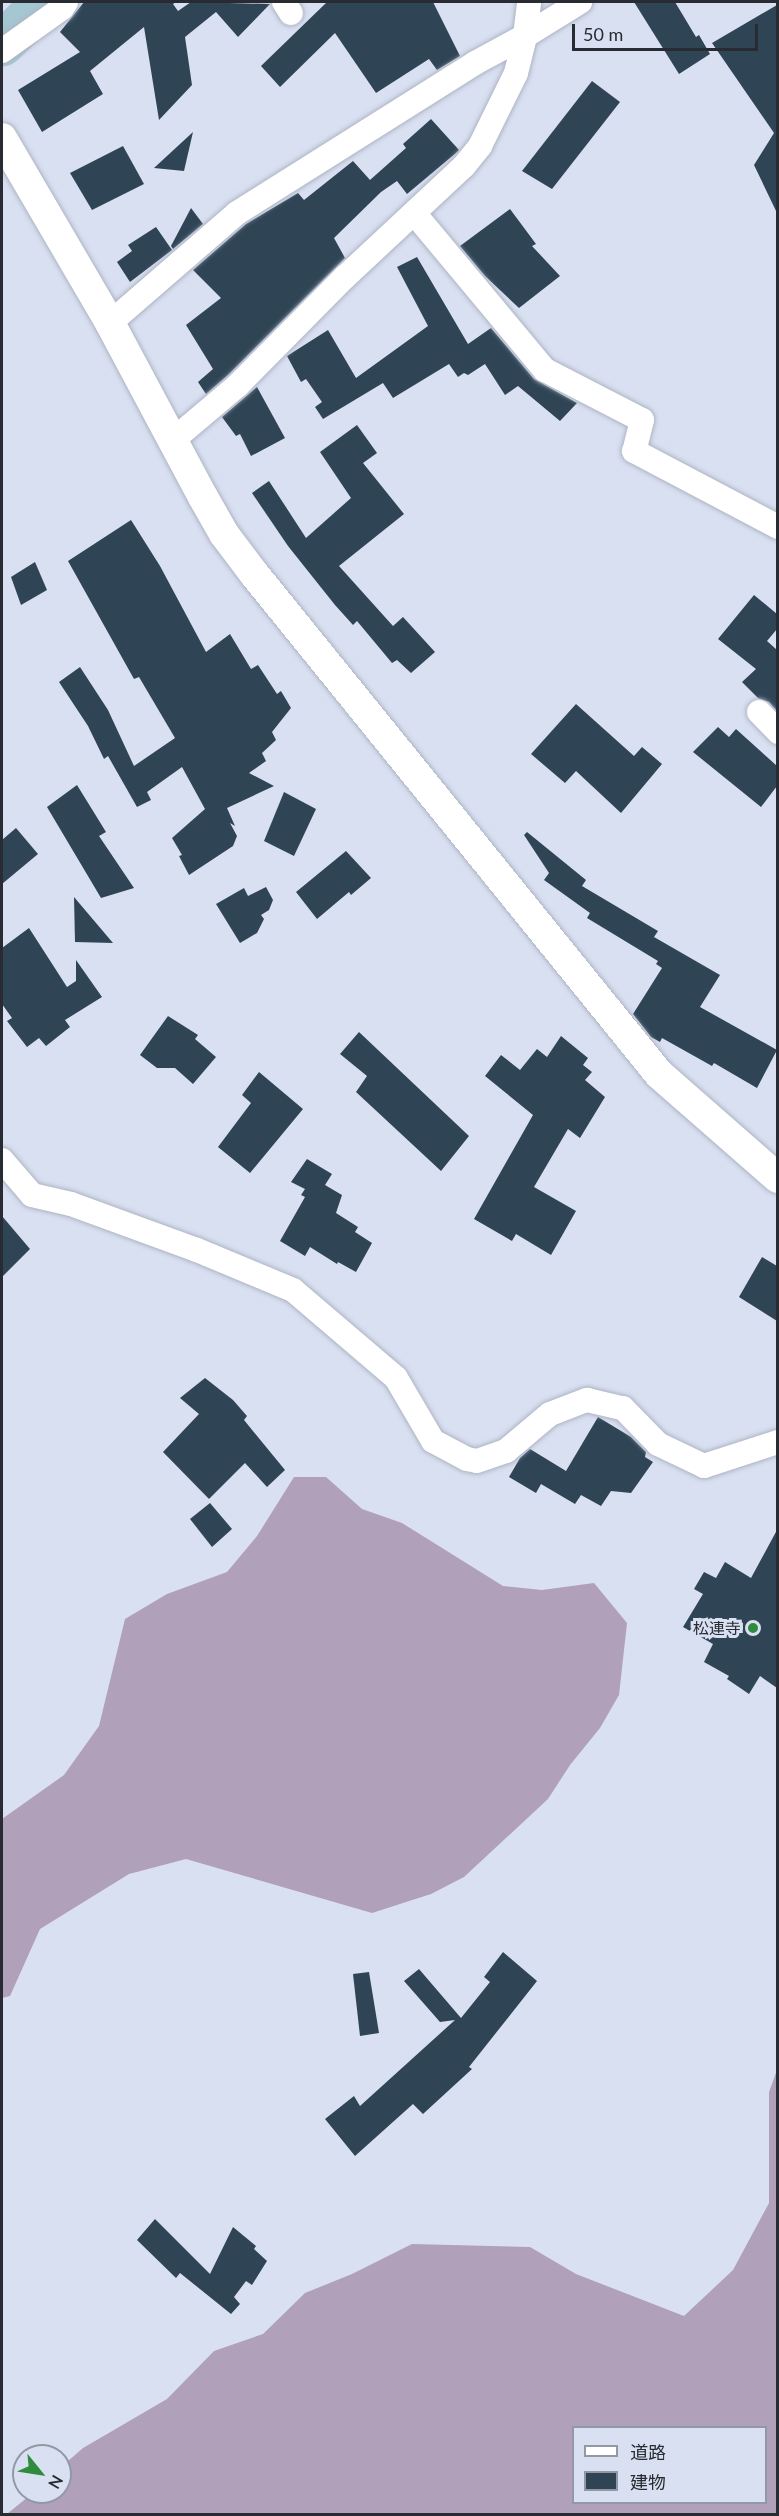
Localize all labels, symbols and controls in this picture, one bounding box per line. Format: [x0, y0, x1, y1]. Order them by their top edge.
scale bar [575, 12, 761, 50]
text: 50 m [583, 23, 623, 45]
place label: 松連寺 [693, 1618, 741, 1638]
marker: 松連寺 [746, 1621, 760, 1635]
legend [572, 2426, 767, 2504]
text: 道路 [630, 2441, 666, 2463]
north arrow [12, 2444, 72, 2504]
text: 建物 [630, 2471, 666, 2493]
text: N [45, 2472, 68, 2492]

